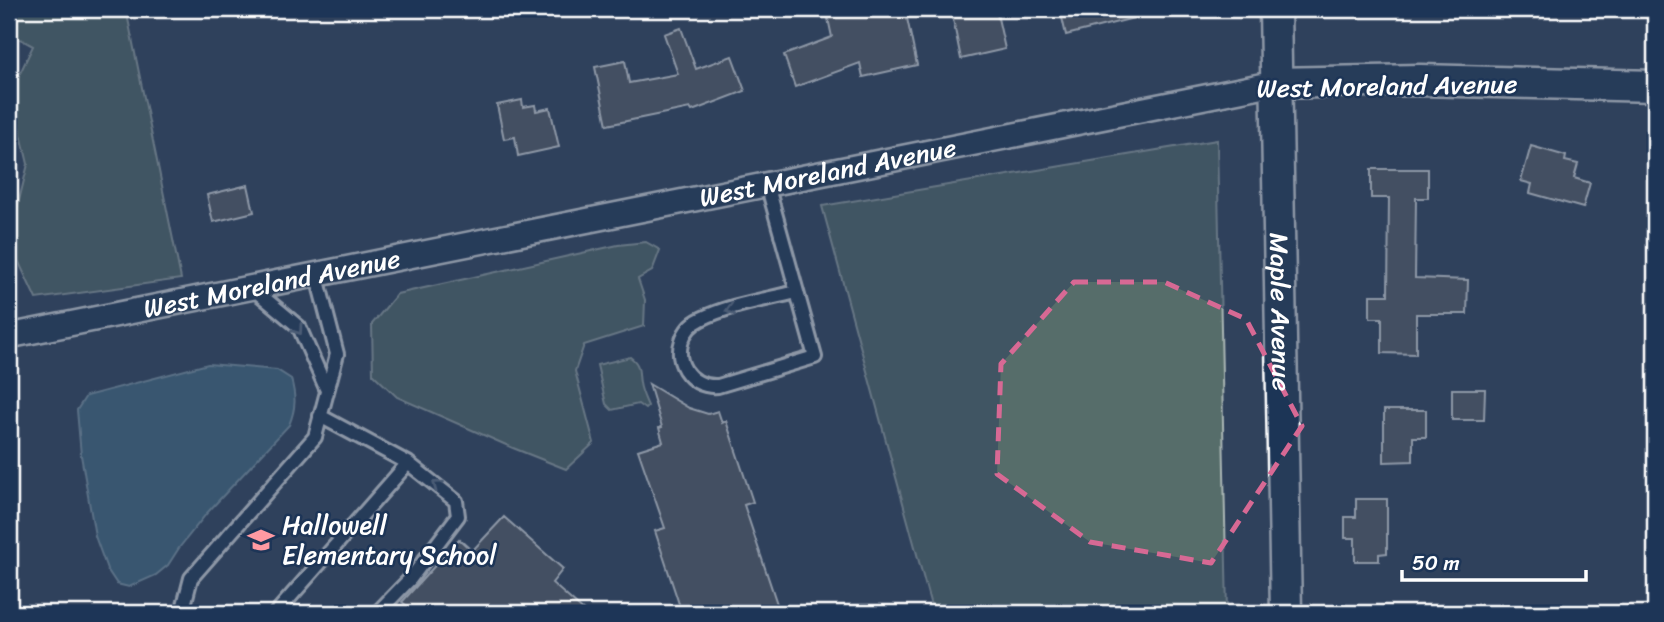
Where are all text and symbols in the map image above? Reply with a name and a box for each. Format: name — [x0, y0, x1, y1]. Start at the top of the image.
street label: West Moreland Avenue — [1256, 61, 1518, 111]
street label: West Moreland Avenue — [695, 124, 960, 220]
street label: Maple Avenue — [1256, 232, 1305, 392]
street label: West Moreland Avenue — [139, 235, 404, 332]
one-way arrow — [724, 301, 736, 316]
one-way arrow — [290, 322, 302, 335]
one-way arrow — [432, 481, 445, 494]
place label: Hallowell Elementary School — [282, 502, 497, 578]
school or university icon: Hallowell Elementary School — [246, 525, 276, 555]
scale bar — [1402, 538, 1585, 582]
text: 50 m — [1412, 544, 1460, 582]

